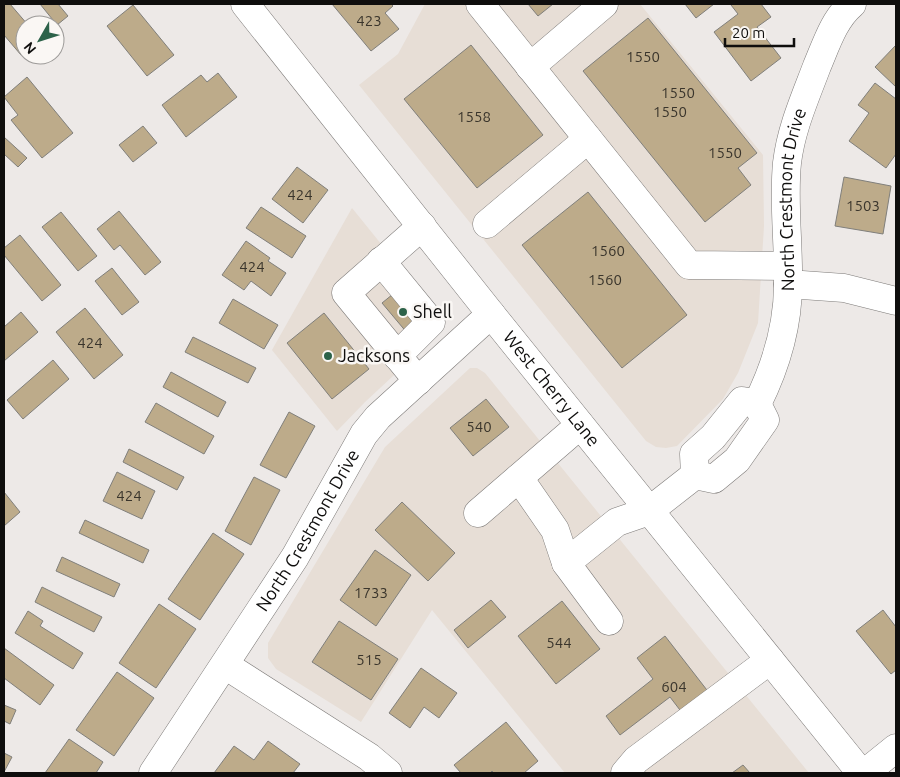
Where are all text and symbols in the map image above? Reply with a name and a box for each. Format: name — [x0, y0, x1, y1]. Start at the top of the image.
house number: 423 — [356, 12, 382, 29]
north arrow — [15, 15, 65, 65]
scale bar — [725, 15, 794, 47]
text: 20 m — [732, 24, 765, 41]
text: N — [20, 39, 39, 57]
house number: 1550 — [626, 48, 660, 65]
house number: 1550 — [661, 84, 695, 101]
house number: 1550 — [653, 103, 687, 120]
street label: North Crestmont Drive — [775, 105, 809, 291]
house number: 1558 — [457, 108, 491, 125]
house number: 1550 — [708, 144, 742, 161]
house number: 424 — [287, 186, 313, 203]
house number: 1503 — [846, 197, 880, 214]
house number: 1560 — [591, 242, 625, 259]
house number: 424 — [239, 258, 265, 275]
house number: 1560 — [588, 271, 622, 288]
place label: Shell — [413, 301, 452, 321]
marker: Shell — [397, 306, 409, 318]
street label: West Cherry Lane — [500, 327, 605, 450]
house number: 424 — [77, 334, 103, 351]
place label: Jacksons — [338, 345, 410, 365]
marker: Jacksons — [322, 350, 334, 362]
house number: 540 — [466, 418, 492, 435]
street label: North Crestmont Drive — [251, 445, 362, 614]
house number: 424 — [116, 487, 142, 504]
house number: 1733 — [354, 584, 388, 601]
house number: 544 — [546, 634, 572, 651]
house number: 515 — [356, 651, 382, 668]
house number: 604 — [661, 678, 687, 695]

